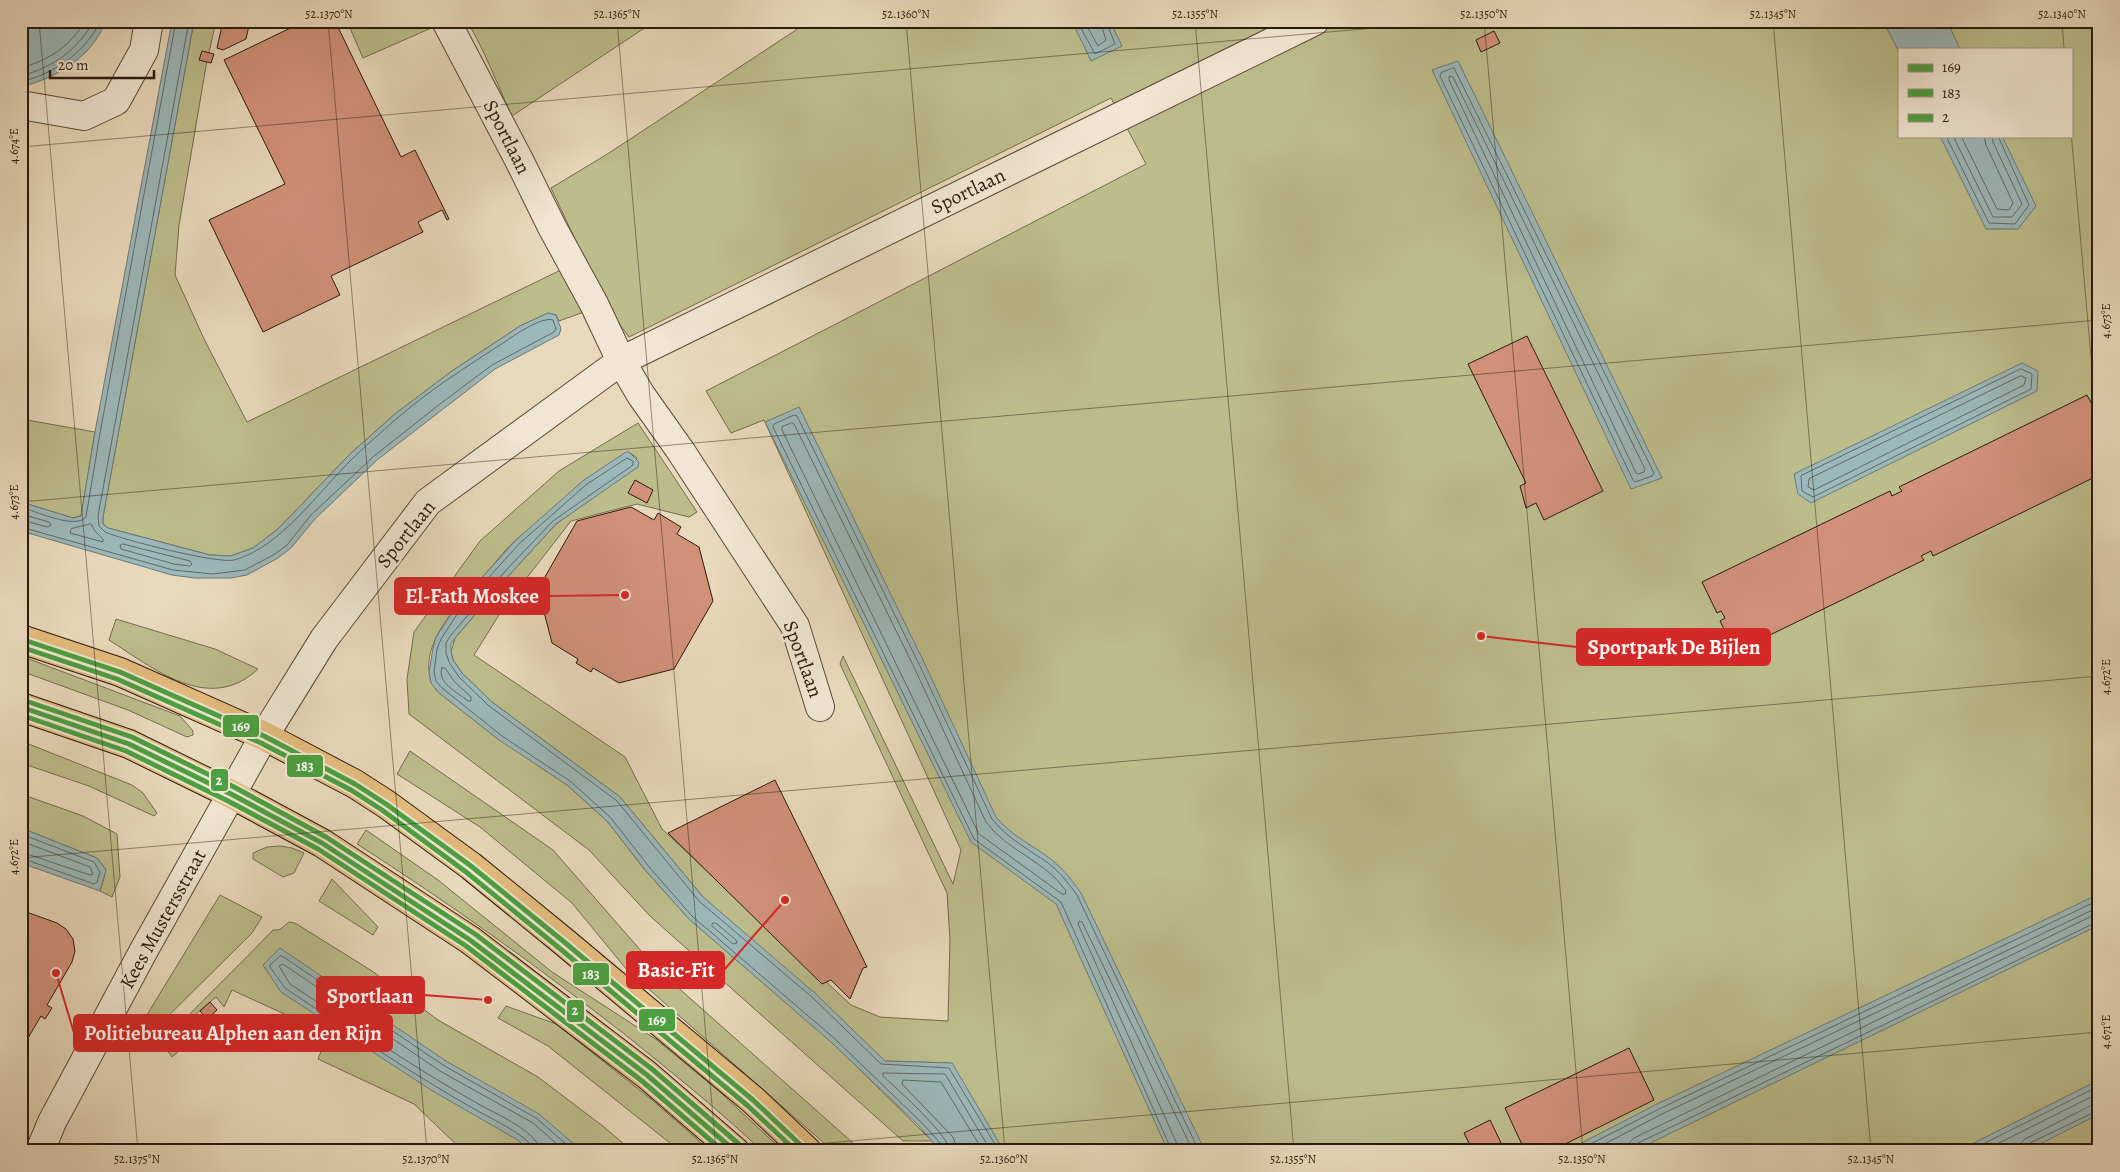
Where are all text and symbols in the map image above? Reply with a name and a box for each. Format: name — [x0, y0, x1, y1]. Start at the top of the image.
text: 52.1370°N — [305, 6, 353, 22]
text: 52.1365°N — [594, 6, 641, 22]
text: 52.1360°N — [882, 6, 930, 22]
text: 52.1355°N — [1172, 6, 1218, 22]
text: 52.1350°N — [1460, 6, 1508, 22]
text: 52.1345°N — [1750, 6, 1797, 22]
text: 52.1340°N — [2038, 6, 2086, 22]
scale bar — [50, 48, 154, 80]
legend — [1898, 48, 2072, 138]
text: 20 m — [58, 55, 89, 75]
text: 169 — [1942, 57, 1961, 77]
text: 183 — [1942, 83, 1961, 103]
street label: Sportlaan — [477, 95, 537, 179]
text: 2 — [1942, 107, 1949, 127]
text: 4.674°E — [6, 128, 22, 164]
street label: Sportlaan — [926, 161, 1010, 221]
text: 4.673°E — [2098, 303, 2114, 339]
text: 4.673°E — [6, 484, 22, 520]
street label: Sportlaan — [370, 494, 442, 574]
callout: El-Fath Moskee — [395, 578, 549, 614]
text: El-Fath Moskee — [405, 582, 539, 610]
street label: Sportlaan — [777, 617, 829, 701]
callout: Sportpark De Bijlen — [1577, 629, 1770, 665]
text: Sportpark De Bijlen — [1587, 633, 1761, 661]
text: 4.672°E — [2098, 659, 2114, 695]
line badge: 169 — [222, 714, 260, 738]
text: 169 — [232, 717, 251, 736]
line badge: 183 — [286, 754, 324, 778]
text: 183 — [296, 757, 314, 776]
line badge: 2 — [210, 768, 229, 792]
text: 2 — [216, 771, 223, 790]
text: 4.672°E — [6, 839, 22, 875]
street label: Kees Mustersstraat — [113, 844, 213, 994]
callout: Basic-Fit — [627, 952, 724, 988]
text: Basic-Fit — [637, 956, 715, 984]
line badge: 183 — [572, 962, 610, 986]
text: 183 — [582, 965, 600, 984]
callout: Sportlaan — [317, 977, 424, 1013]
text: Sportlaan — [327, 982, 414, 1010]
line badge: 2 — [566, 999, 585, 1023]
text: 2 — [572, 1001, 579, 1020]
line badge: 169 — [638, 1008, 676, 1032]
text: 169 — [648, 1011, 667, 1030]
callout: Politiebureau Alphen aan den Rijn — [74, 1015, 392, 1051]
text: 4.671°E — [2098, 1015, 2114, 1049]
text: Politiebureau Alphen aan den Rijn — [84, 1019, 382, 1047]
text: 52.1375°N — [114, 1151, 160, 1167]
text: 52.1370°N — [402, 1151, 450, 1167]
text: 52.1365°N — [692, 1151, 739, 1167]
text: 52.1360°N — [980, 1151, 1028, 1167]
text: 52.1355°N — [1270, 1151, 1316, 1167]
text: 52.1350°N — [1558, 1151, 1606, 1167]
text: 52.1345°N — [1848, 1151, 1895, 1167]

